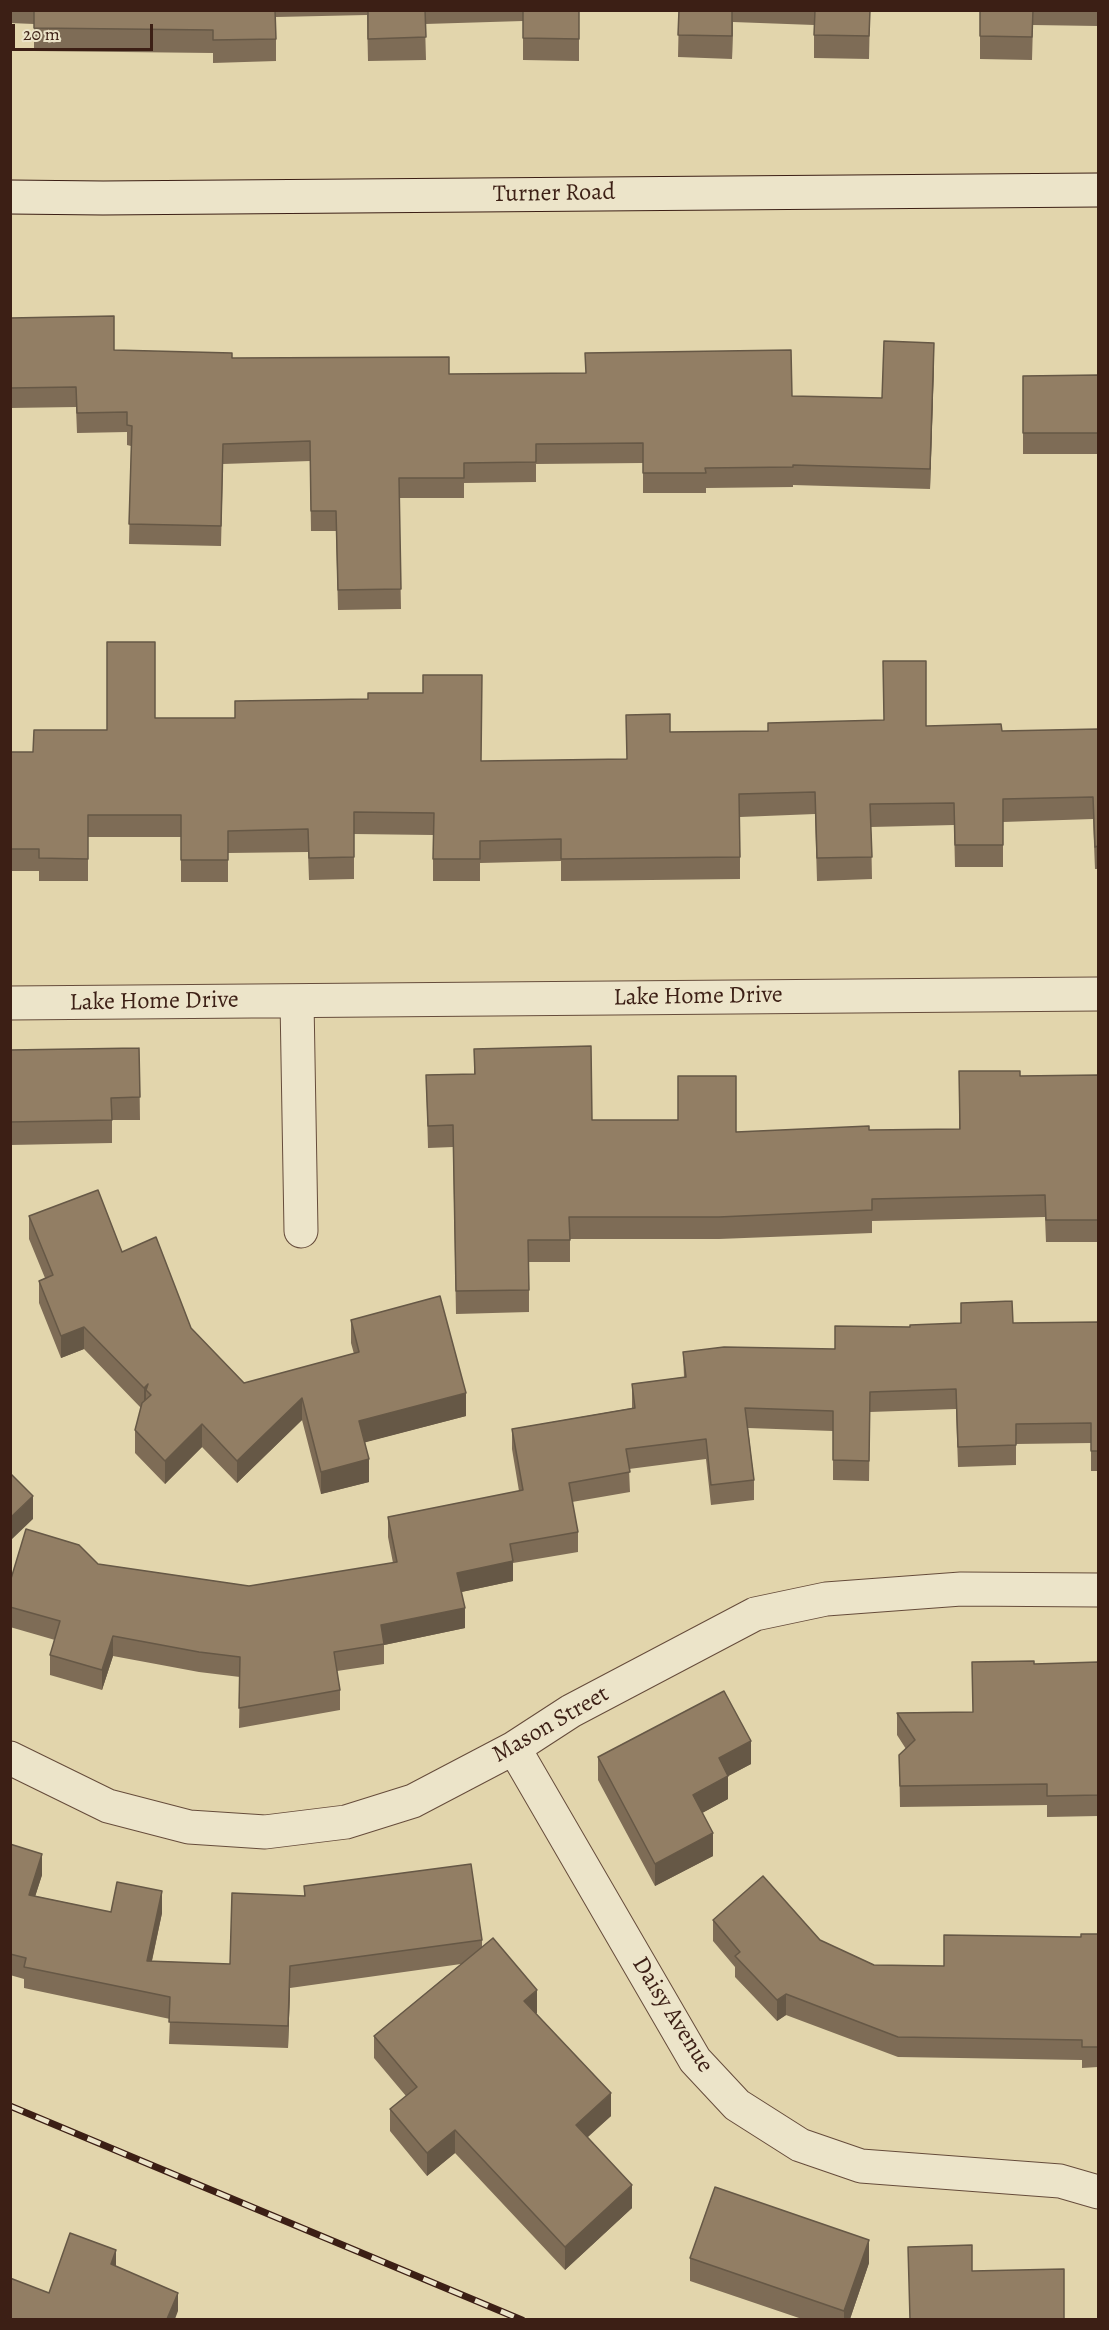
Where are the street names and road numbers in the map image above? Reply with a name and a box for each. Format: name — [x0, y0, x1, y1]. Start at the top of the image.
street label: Turner Road — [493, 179, 615, 209]
street label: Lake Home Drive — [613, 981, 783, 1013]
street label: Lake Home Drive — [69, 986, 239, 1018]
street label: Mason Street — [488, 1680, 614, 1770]
street label: Daisy Avenue — [625, 1952, 719, 2078]

